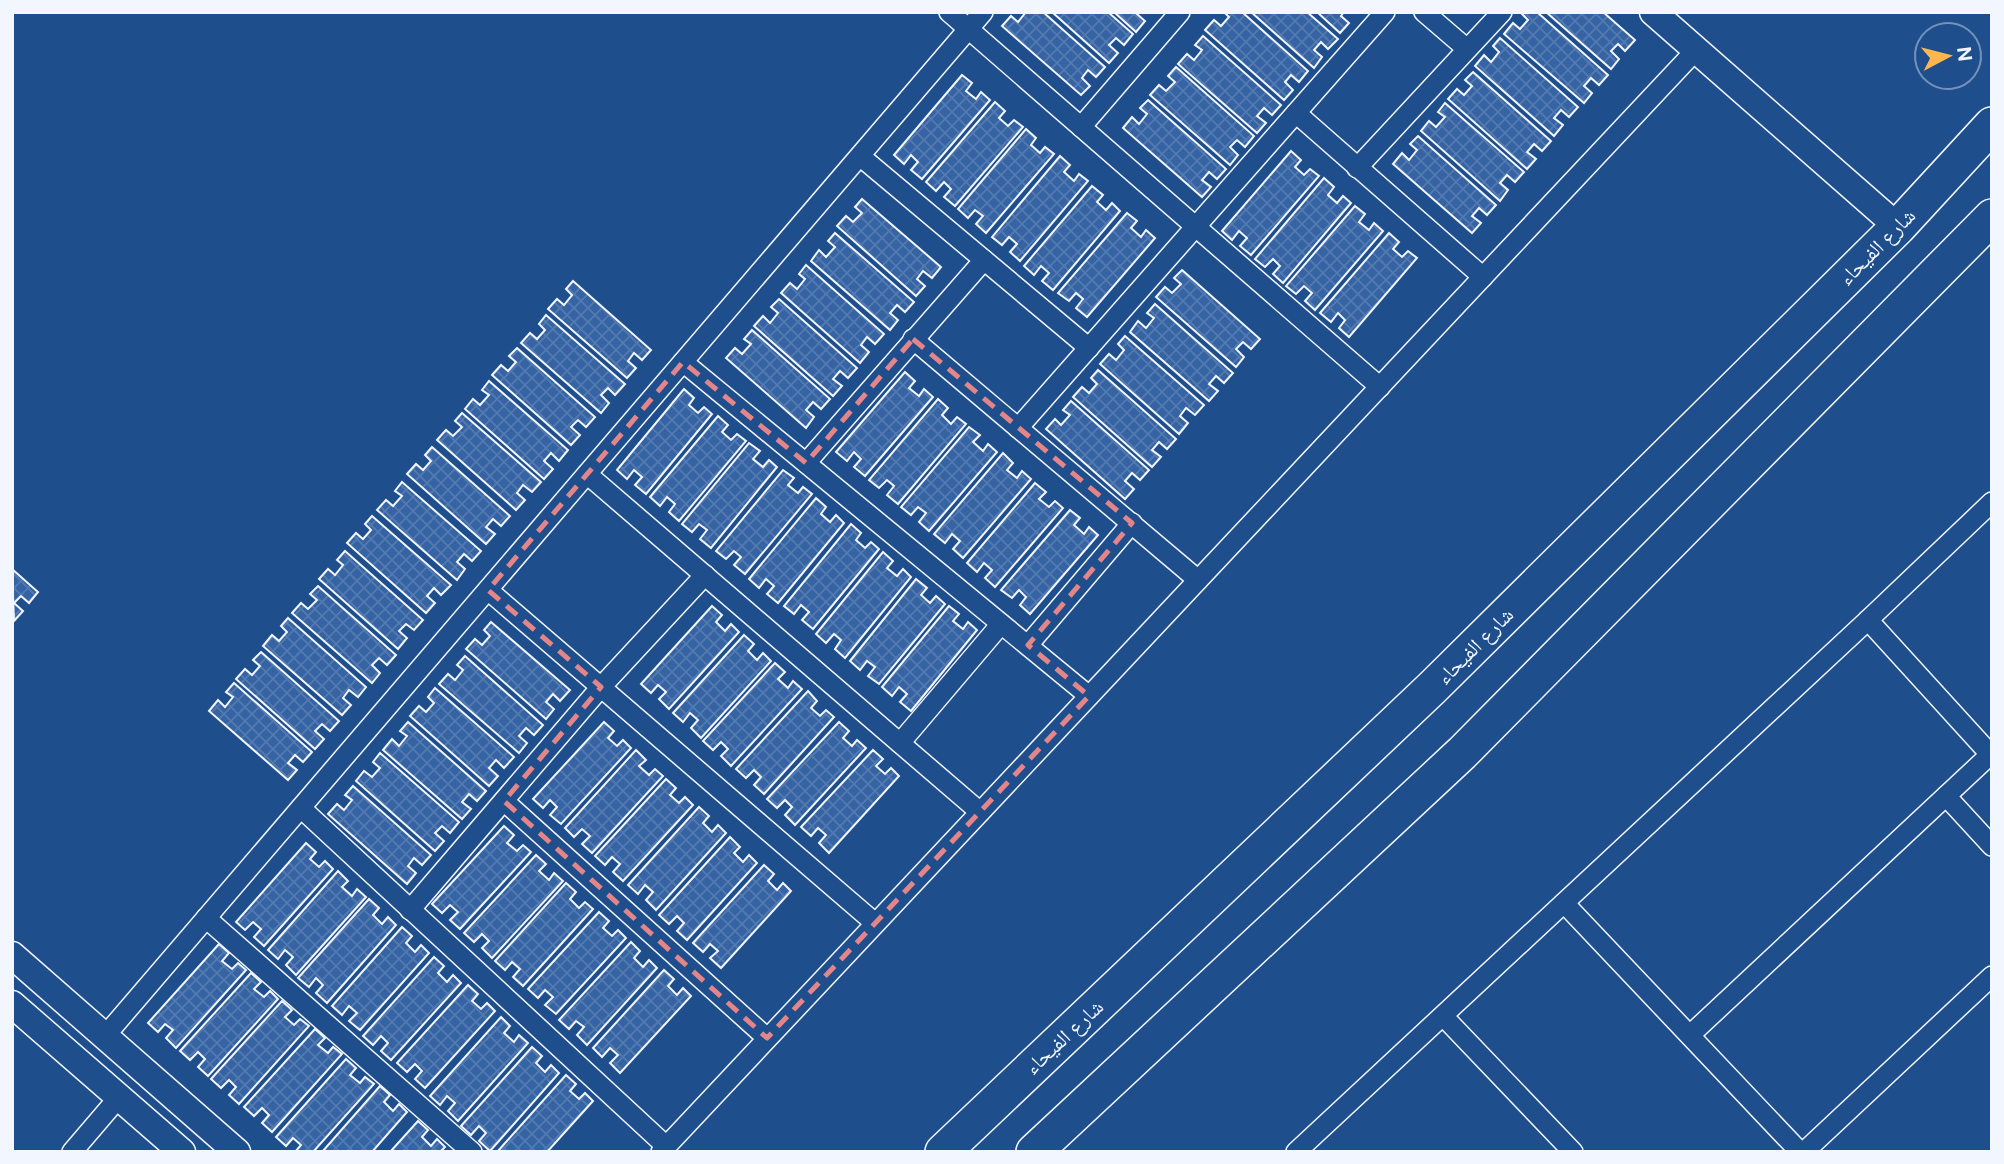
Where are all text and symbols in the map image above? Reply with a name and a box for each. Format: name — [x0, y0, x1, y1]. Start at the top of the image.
north arrow — [1913, 21, 1983, 91]
text: N — [1953, 45, 1977, 63]
street label: شارع الفيحاء — [1833, 203, 1921, 291]
street label: شارع الفيحاء — [1431, 602, 1519, 690]
street label: شارع الفيحاء — [1019, 994, 1109, 1080]

